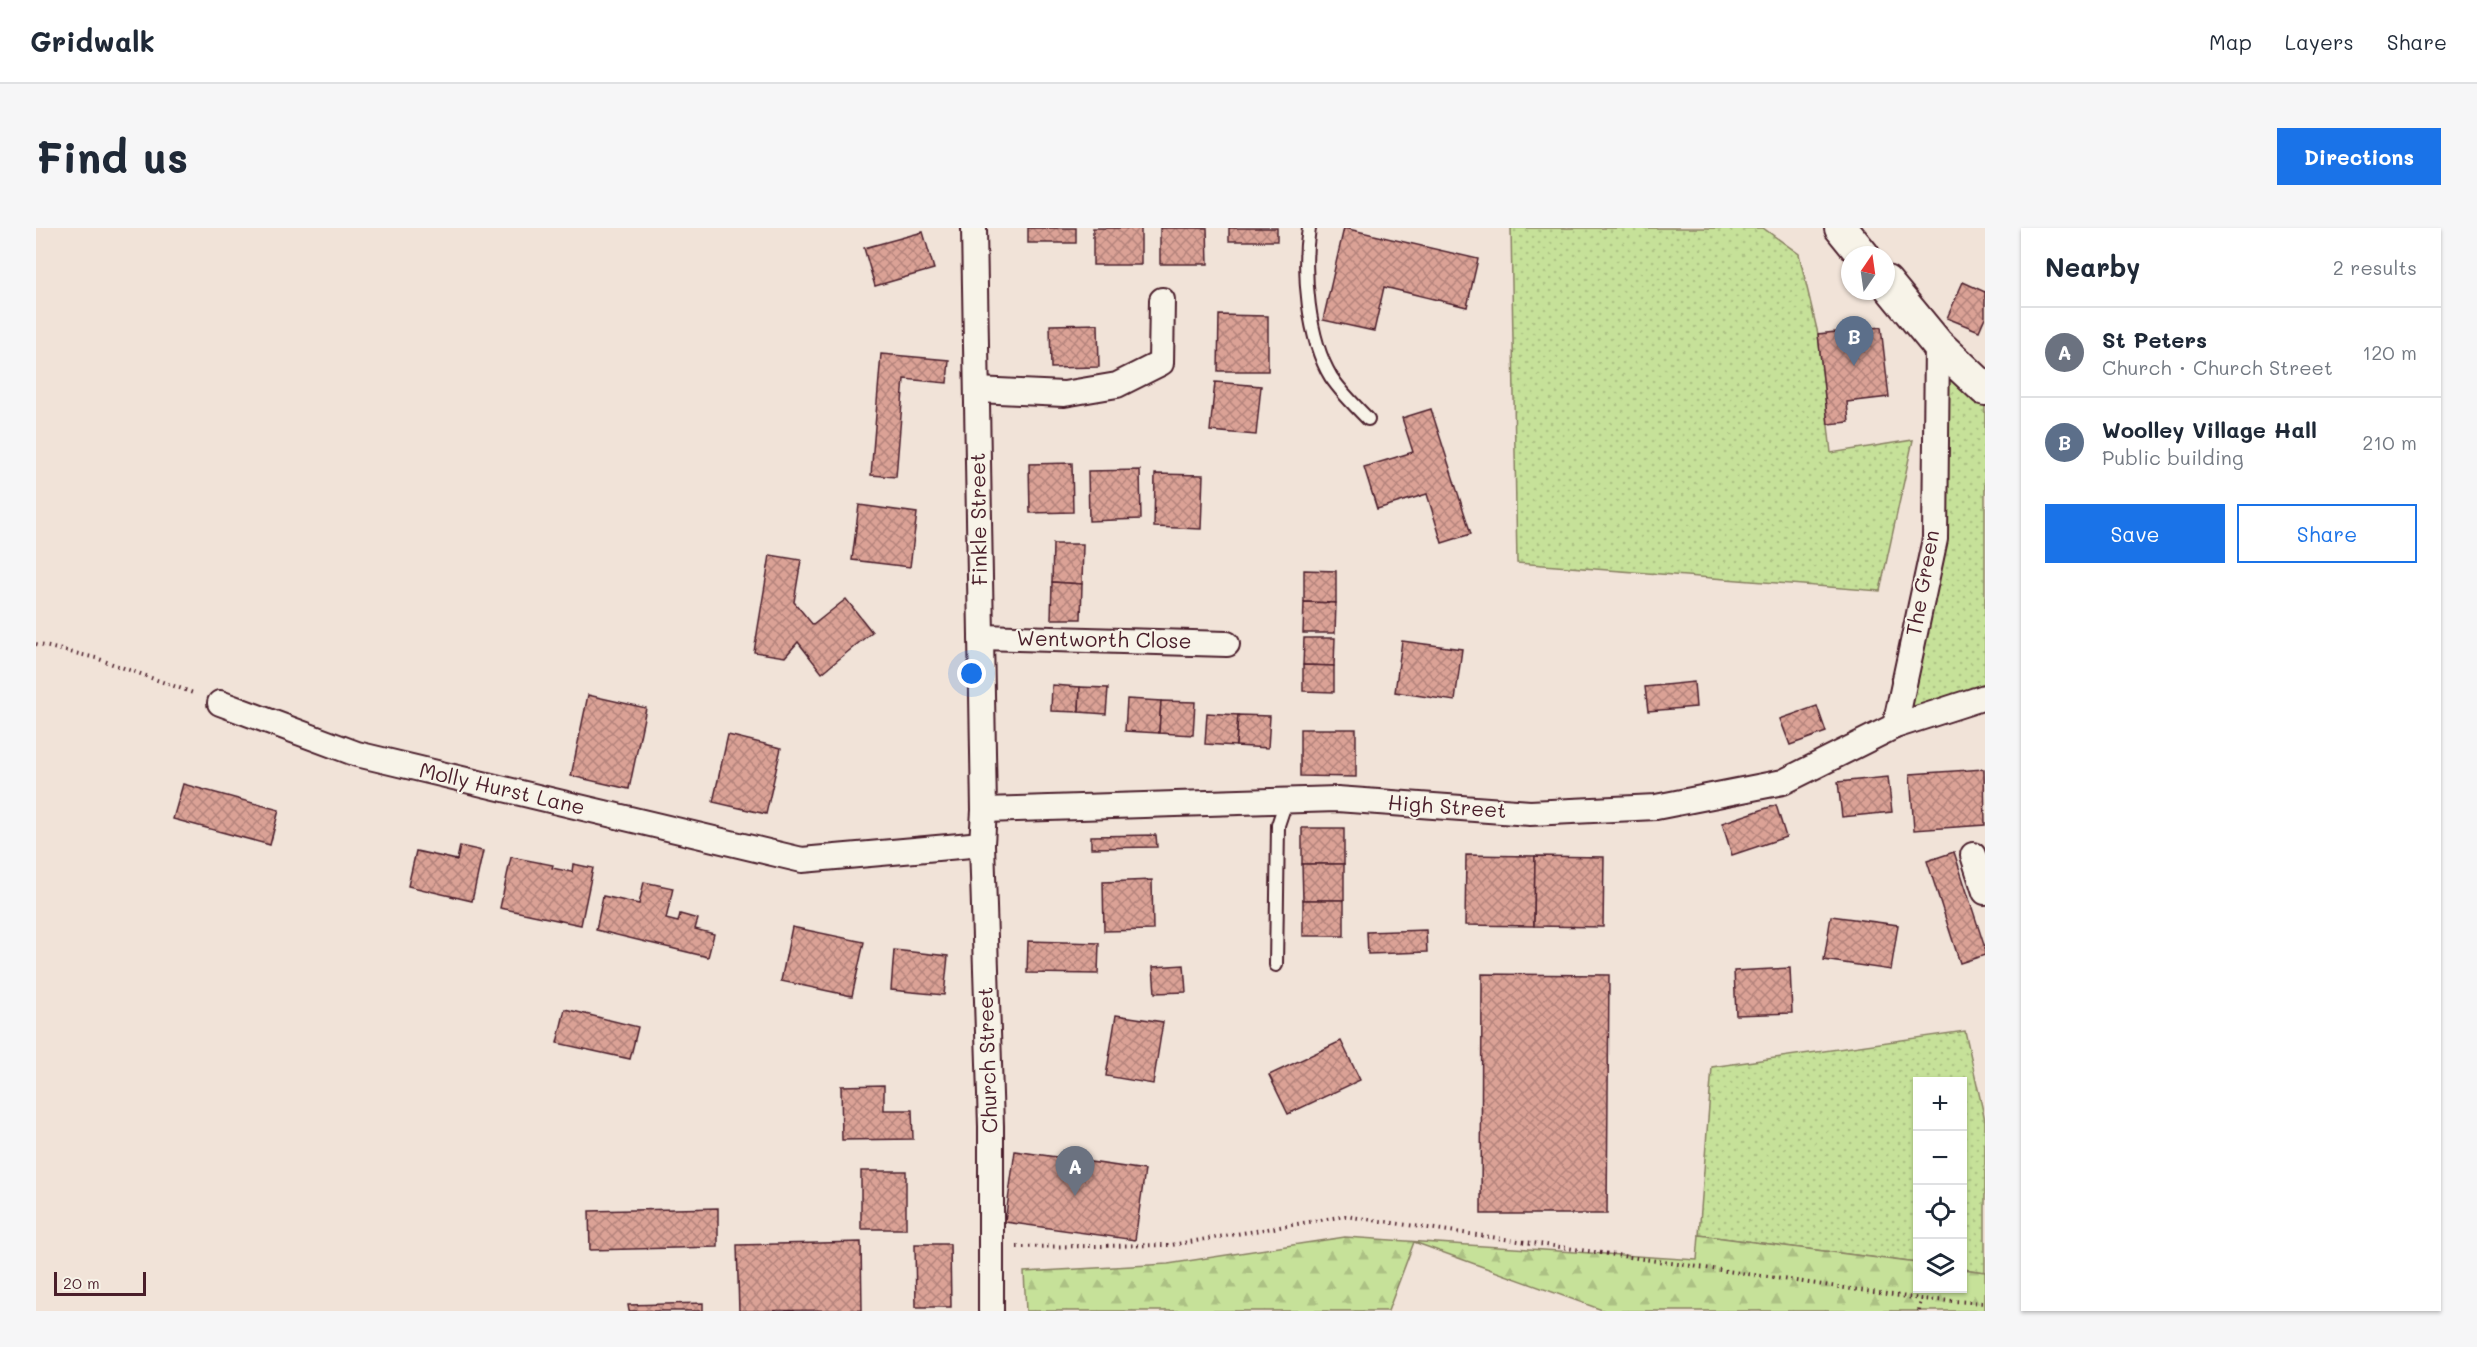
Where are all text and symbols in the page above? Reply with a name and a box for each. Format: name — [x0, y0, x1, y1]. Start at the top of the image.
text: Gridwalk — [30, 23, 155, 59]
text: Map — [2209, 28, 2252, 55]
text: Layers — [2285, 28, 2354, 55]
text: Share — [2387, 28, 2447, 55]
button: Directions — [2277, 128, 2441, 185]
text: Find us — [36, 129, 188, 184]
north arrow — [1841, 246, 1895, 300]
text: Nearby — [2045, 250, 2140, 284]
text: 2 results — [2333, 254, 2417, 280]
pin: B — [1834, 316, 1874, 366]
text: St Peters — [2102, 325, 2207, 354]
text: A — [2058, 339, 2071, 365]
text: 120 m — [2362, 339, 2417, 365]
text: Church · Church Street — [2102, 354, 2333, 380]
text: Woolley Village Hall — [2102, 415, 2317, 444]
text: B — [2058, 429, 2071, 455]
text: 210 m — [2362, 429, 2417, 455]
text: Public building — [2102, 444, 2244, 470]
street label: Finkle Street — [963, 452, 992, 586]
button: Save — [2045, 504, 2225, 563]
button: Share — [2237, 504, 2417, 563]
street label: The Green — [1899, 528, 1944, 638]
street label: Wentworth Close — [1016, 623, 1192, 654]
your location — [957, 659, 986, 688]
street label: Molly Hurst Lane — [417, 755, 588, 820]
street label: High Street — [1387, 788, 1507, 823]
street label: Church Street — [970, 986, 1003, 1134]
map controls — [1913, 1077, 1967, 1293]
button: + — [1913, 1077, 1967, 1131]
button: − — [1913, 1131, 1967, 1185]
pin: A — [1056, 1146, 1094, 1196]
button: locate — [1913, 1185, 1967, 1239]
button: layers — [1913, 1239, 1967, 1293]
scale bar — [54, 1269, 146, 1296]
text: 20 m — [63, 1272, 100, 1293]

